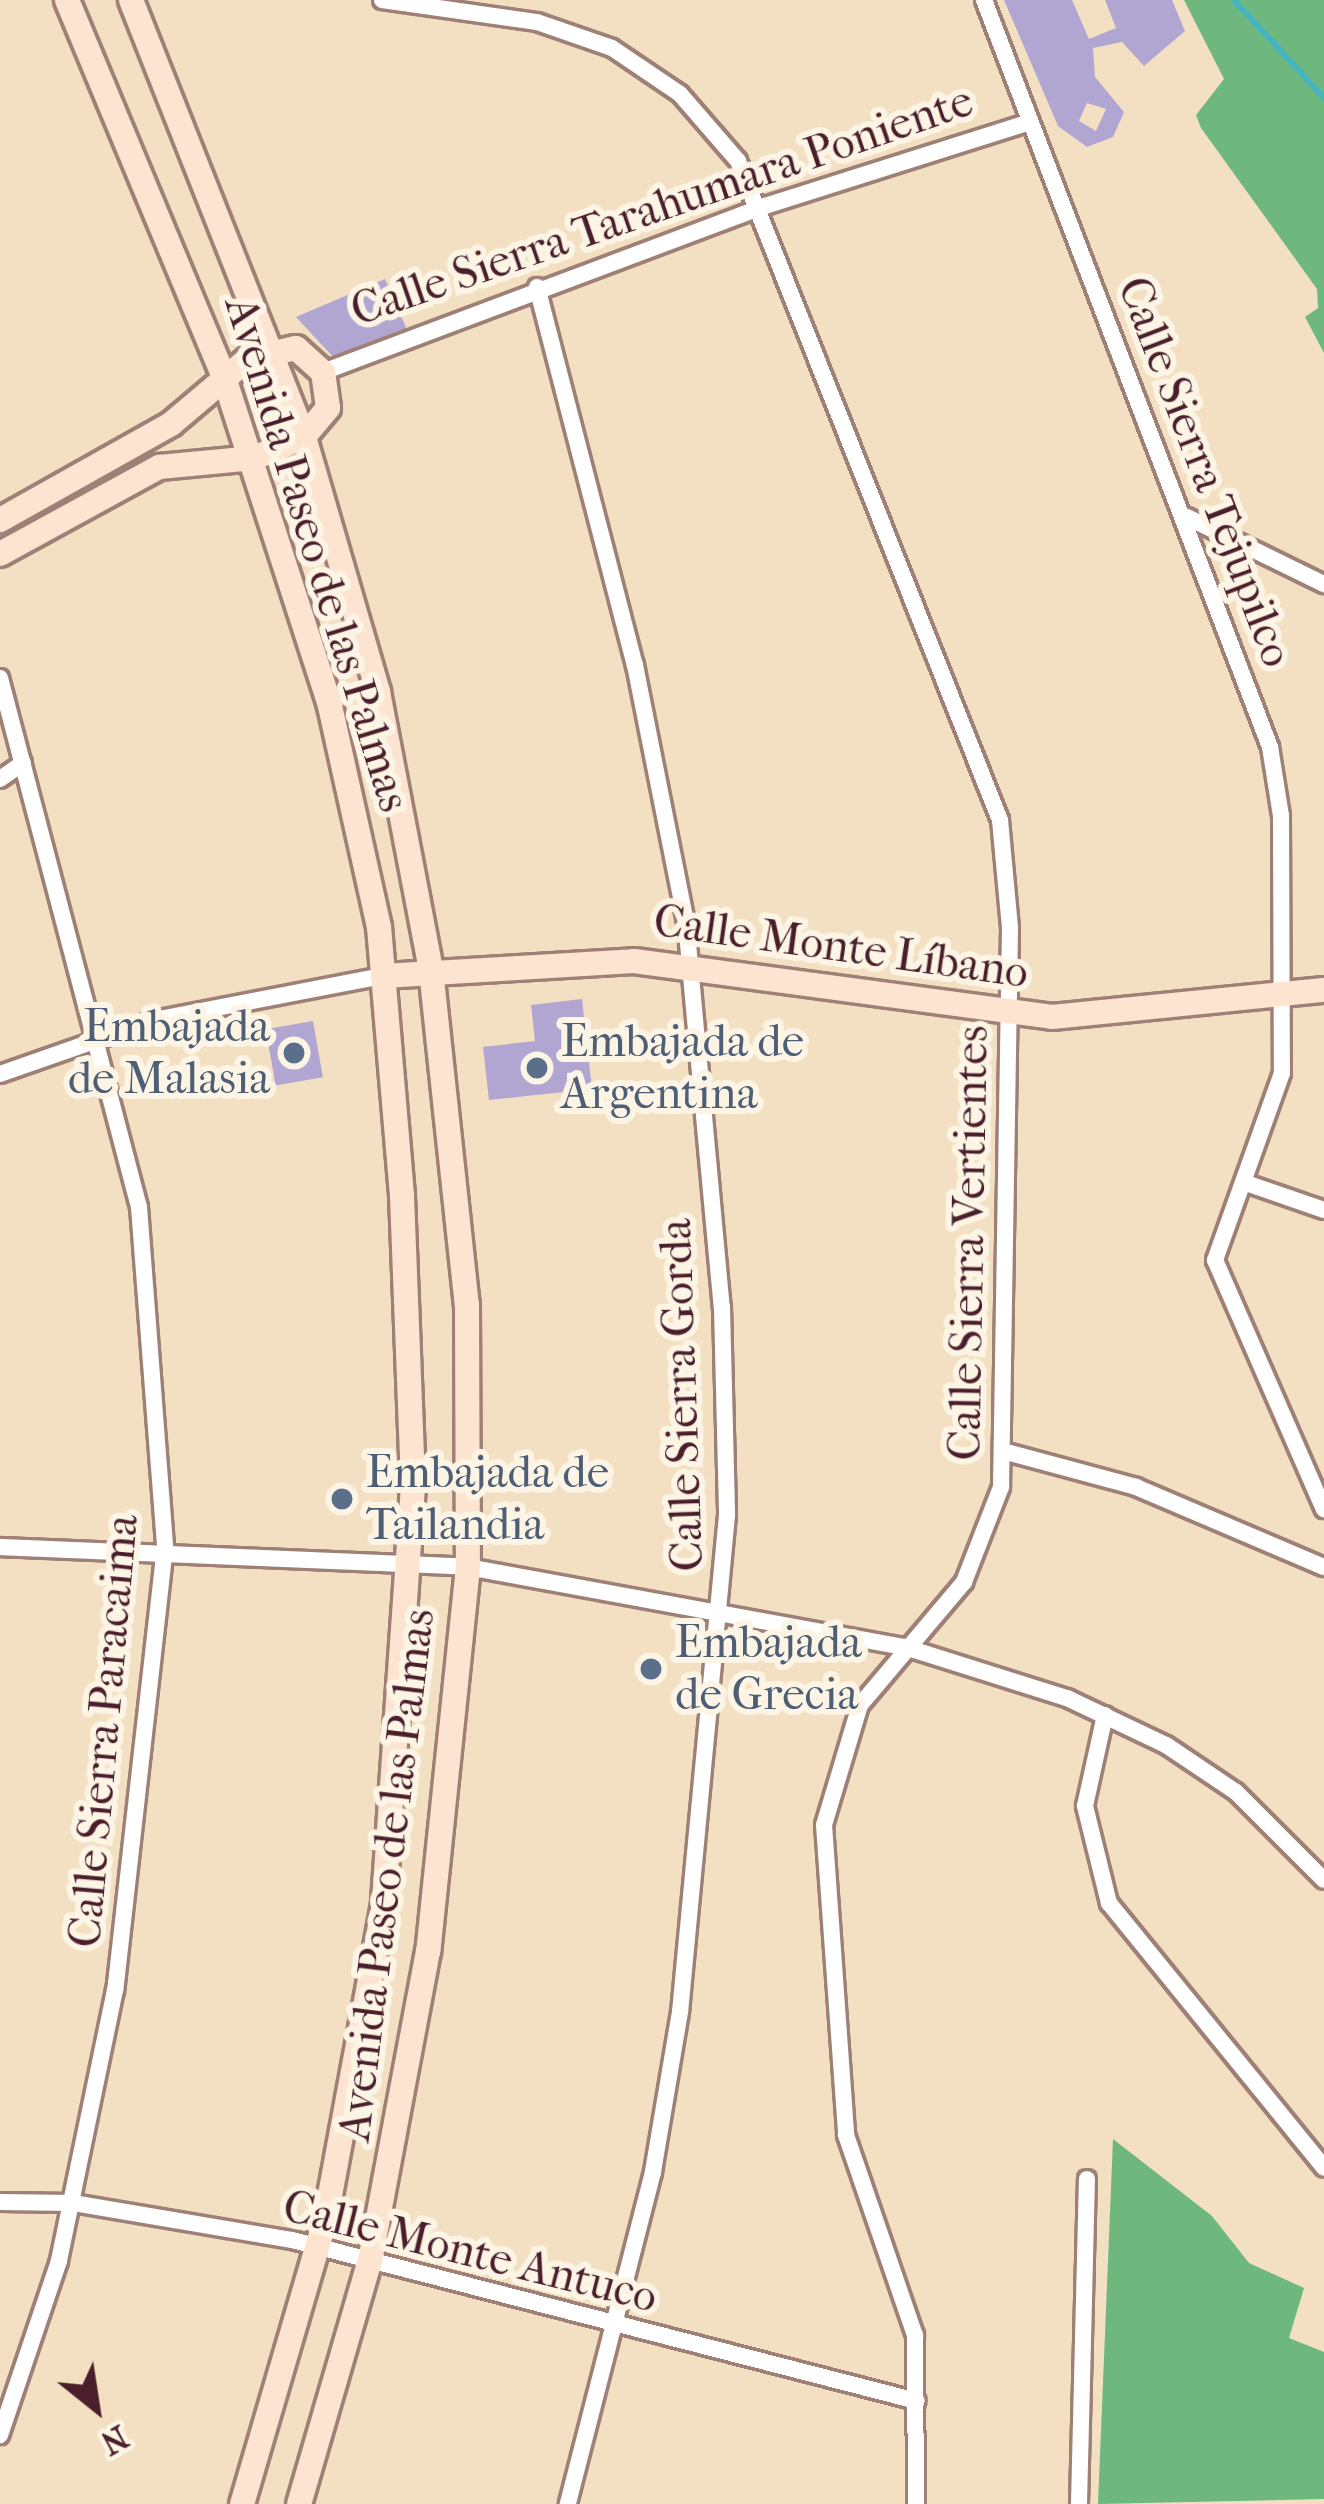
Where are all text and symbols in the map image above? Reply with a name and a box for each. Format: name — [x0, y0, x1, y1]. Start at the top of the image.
street label: Calle Sierra Tarahumara Poniente — [344, 74, 980, 338]
street label: Calle Sierra Tejupilco — [1106, 270, 1304, 674]
street label: Avenida Paseo de las Palmas — [213, 290, 421, 818]
street label: Calle Monte Líbano — [650, 894, 1032, 1000]
place label: Embajada de Malasia — [68, 1000, 270, 1106]
place label: Embajada de Argentina — [561, 1015, 804, 1121]
street label: Calle Sierra Vertientes — [938, 1025, 1000, 1461]
marker: Embajada de Malasia — [281, 1040, 307, 1066]
marker: Embajada de Argentina — [524, 1055, 550, 1081]
street label: Calle Sierra Gorda — [649, 1218, 715, 1572]
place label: Embajada de Tailandia — [366, 1446, 609, 1552]
marker: Embajada de Tailandia — [329, 1486, 355, 1512]
street label: Calle Sierra Paracaima — [58, 1512, 150, 1950]
street label: Avenida Paseo de las Palmas — [328, 1606, 446, 2144]
place label: Embajada de Grecia — [675, 1616, 862, 1722]
marker: Embajada de Grecia — [638, 1656, 664, 1682]
street label: Calle Monte Antuco — [277, 2179, 663, 2325]
north arrow — [36, 2348, 156, 2468]
text: N — [94, 2416, 135, 2463]

